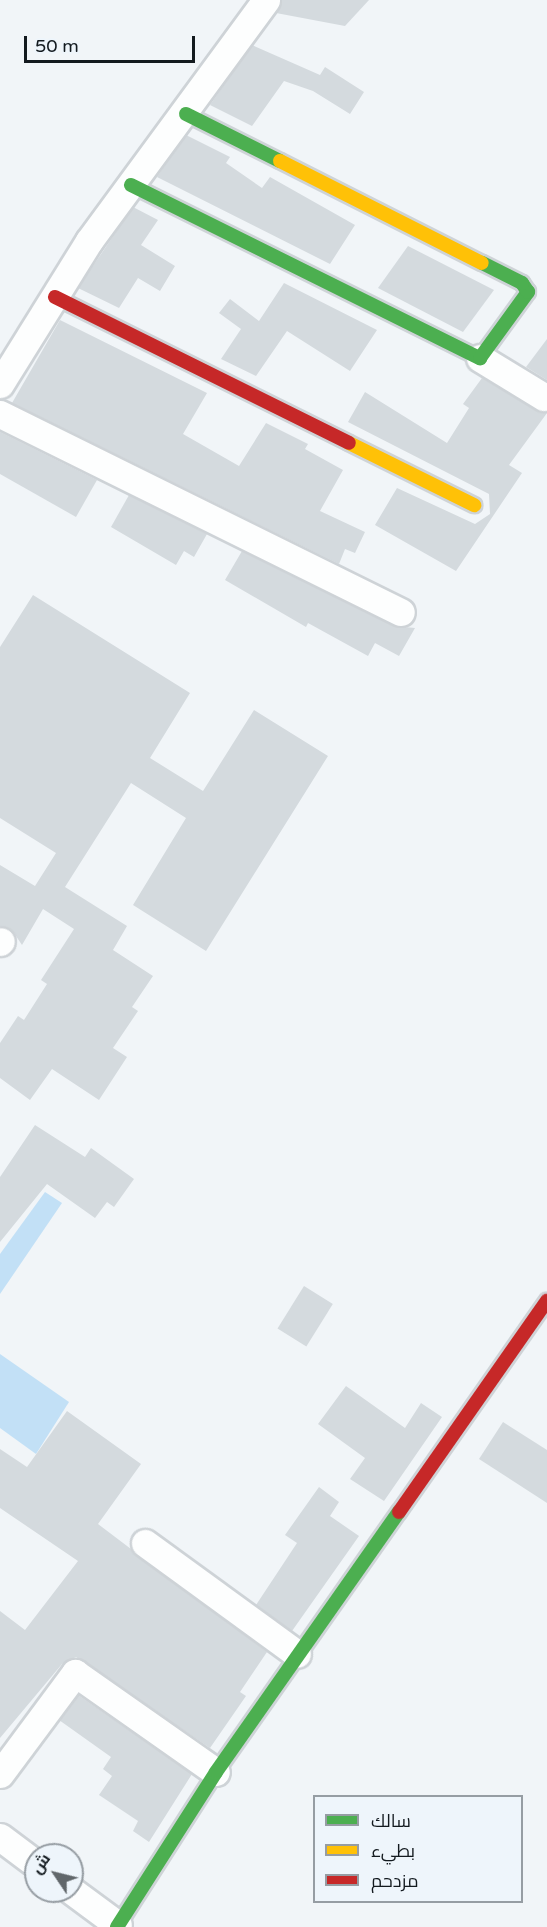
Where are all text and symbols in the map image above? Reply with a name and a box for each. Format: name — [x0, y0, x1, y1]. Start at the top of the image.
scale bar — [27, 24, 198, 62]
text: 50 m — [35, 35, 79, 57]
legend — [313, 1795, 523, 1903]
text: سالك — [371, 1810, 411, 1832]
text: بطيء — [371, 1840, 415, 1862]
north arrow — [24, 1843, 84, 1903]
text: ش — [27, 1850, 55, 1878]
text: مزدحم — [371, 1870, 419, 1892]

